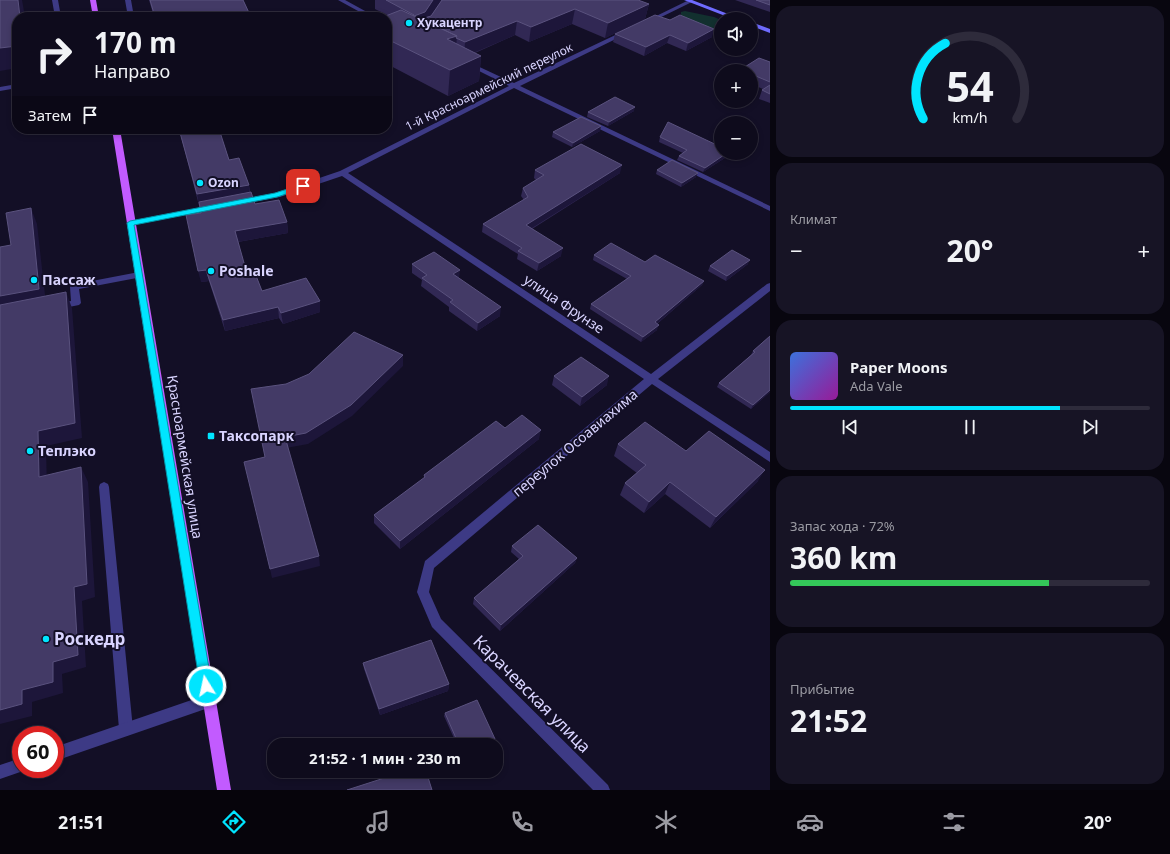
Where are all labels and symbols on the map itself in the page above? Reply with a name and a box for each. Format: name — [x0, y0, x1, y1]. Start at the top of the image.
place label: Хукацентр — [417, 14, 483, 31]
marker: Хукацентр — [404, 18, 414, 28]
street label: 1-й Красноармейский переулок — [402, 38, 576, 135]
pin — [286, 169, 320, 203]
place label: Ozon — [208, 174, 239, 191]
marker: Ozon — [195, 178, 205, 188]
place label: Poshale — [219, 261, 274, 280]
marker: Poshale — [206, 266, 216, 276]
place label: Пассаж — [42, 270, 97, 289]
street label: улица Фрунзе — [520, 270, 608, 338]
marker: Пассаж — [29, 275, 39, 285]
street label: Красноармейская улица — [163, 374, 208, 540]
street label: переулок Осоавиахима — [508, 385, 641, 501]
place label: Таксопарк — [219, 426, 294, 445]
marker: Таксопарк — [206, 431, 216, 441]
place label: Теплэко — [38, 441, 96, 460]
marker: Теплэко — [25, 446, 35, 456]
place label: Роскедр — [54, 627, 126, 650]
street label: Карачевская улица — [468, 630, 596, 758]
marker: Роскедр — [41, 634, 51, 644]
position arrow — [185, 665, 227, 707]
speed limit sign: 60 — [12, 726, 64, 778]

